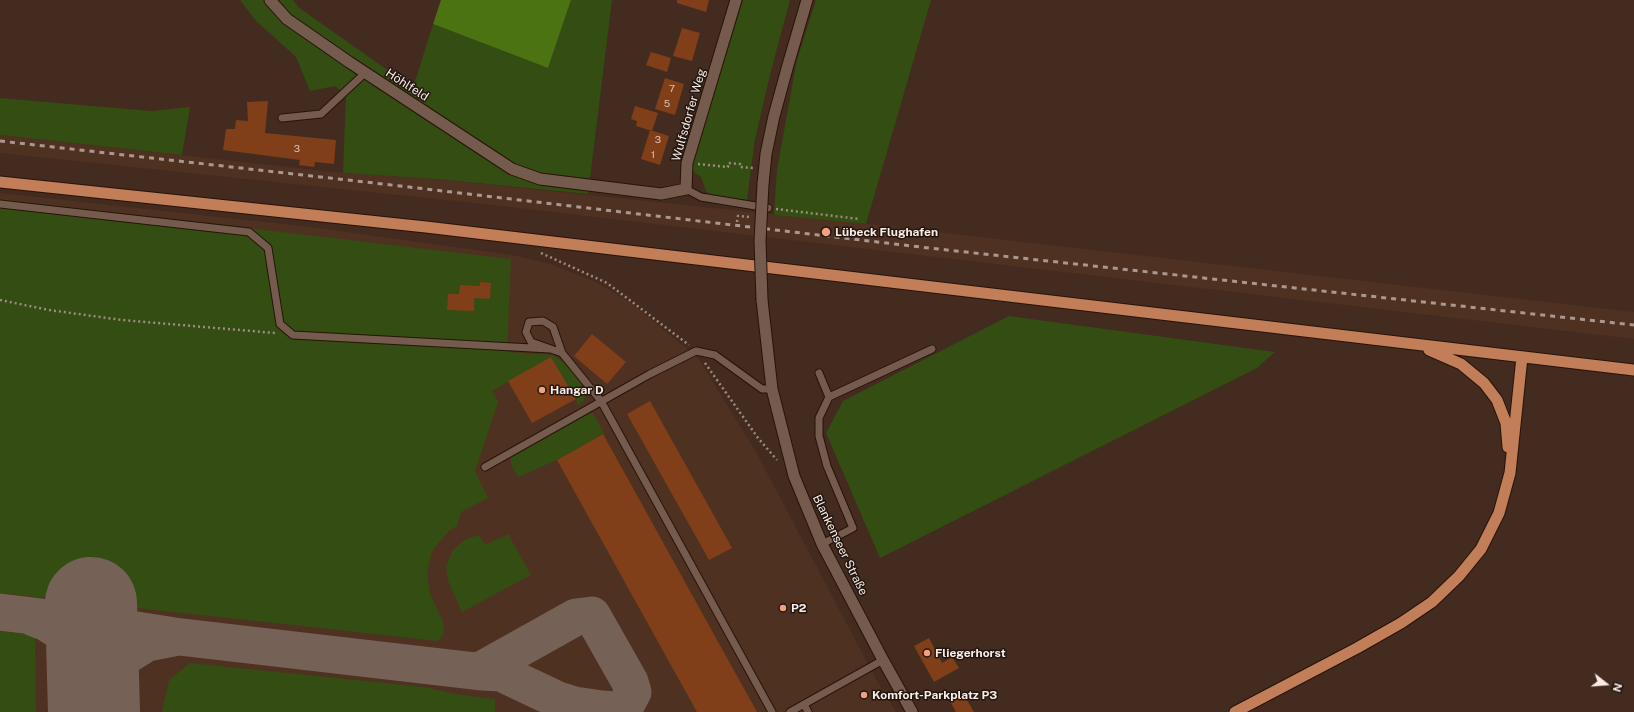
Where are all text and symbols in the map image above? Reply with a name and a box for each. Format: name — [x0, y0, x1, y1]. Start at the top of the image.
street label: Höhlfeld — [383, 66, 431, 104]
street label: Wulfsdorfer Weg — [669, 67, 709, 163]
house number: 7 — [669, 83, 675, 95]
house number: 5 — [664, 98, 670, 110]
house number: 3 — [655, 134, 661, 146]
house number: 3 — [294, 143, 300, 155]
house number: 1 — [651, 149, 655, 161]
place label: Lübeck Flughafen — [835, 225, 938, 239]
marker: Lübeck Flughafen — [820, 226, 832, 238]
place label: Hangar D — [550, 383, 604, 397]
marker: Hangar D — [537, 385, 547, 395]
street label: Blankenseer Straße — [809, 492, 871, 598]
place label: P2 — [791, 601, 806, 615]
marker: P2 — [778, 603, 788, 613]
place label: Fliegerhorst — [935, 646, 1006, 660]
marker: Fliegerhorst — [922, 648, 932, 658]
north arrow — [1586, 664, 1626, 704]
text: N — [1610, 682, 1624, 693]
place label: Komfort-Parkplatz P3 — [872, 688, 997, 702]
marker: Komfort-Parkplatz P3 — [859, 690, 869, 700]

